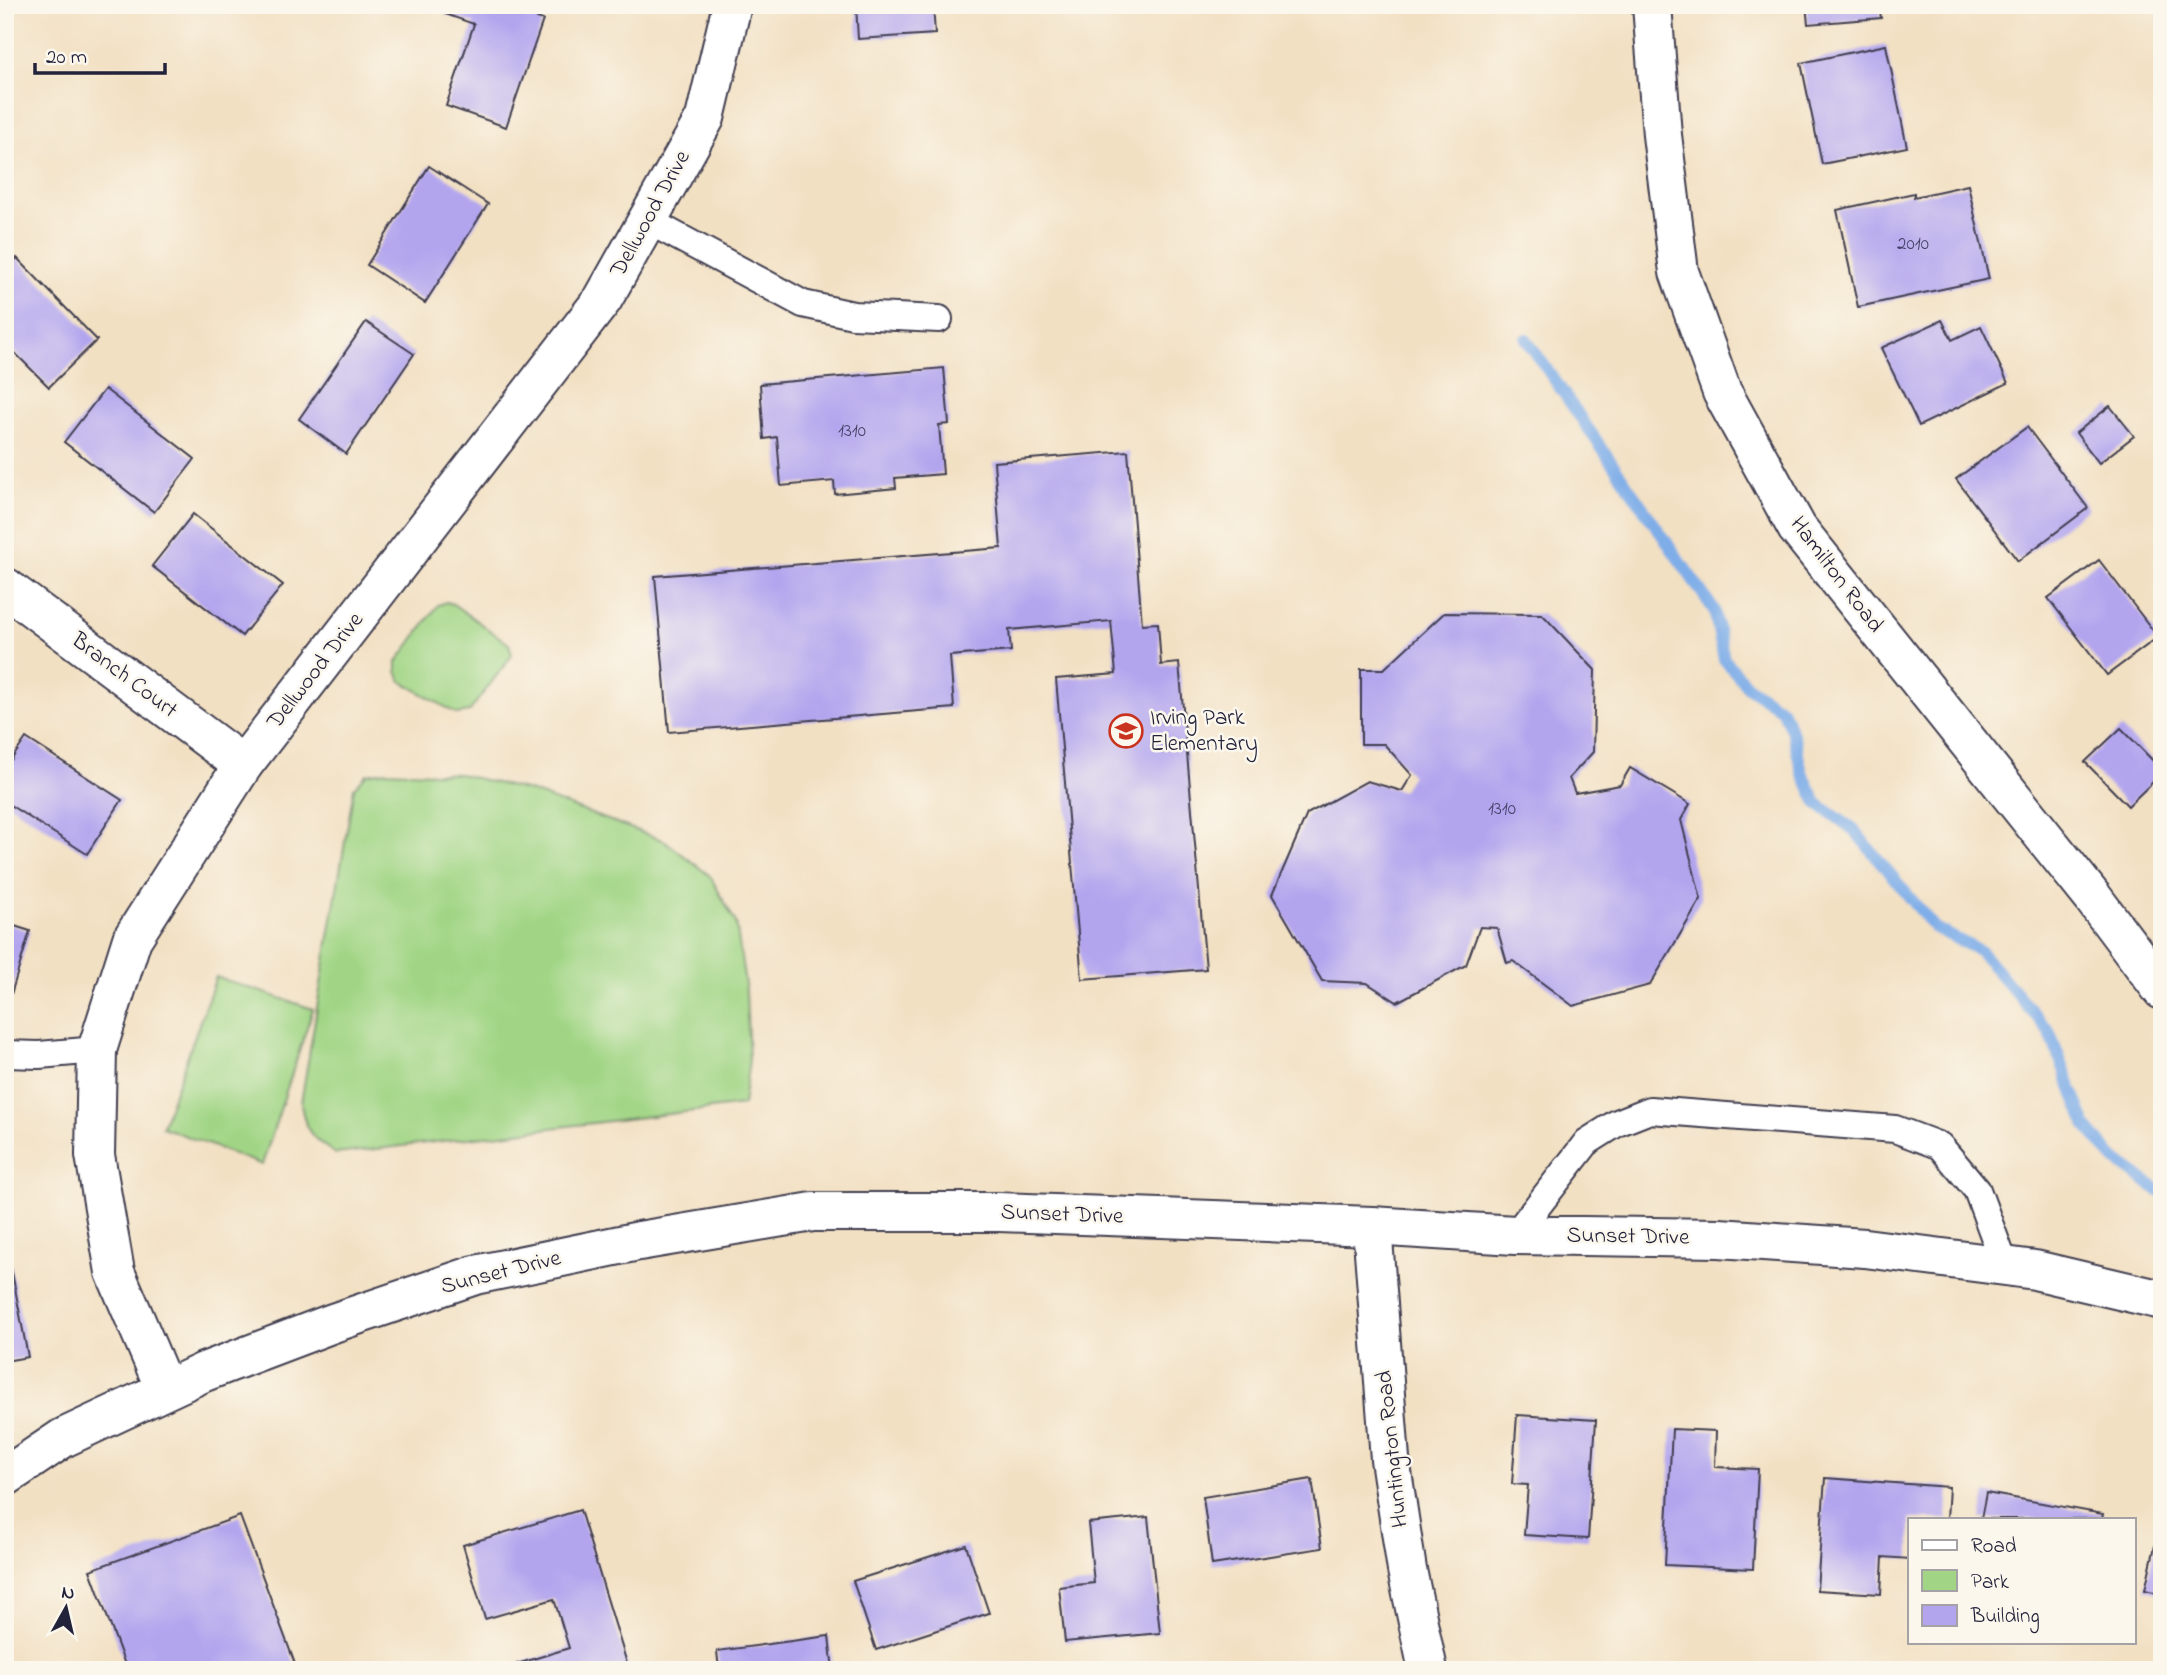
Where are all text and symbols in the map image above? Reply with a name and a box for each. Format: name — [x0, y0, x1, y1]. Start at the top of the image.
scale bar — [35, 32, 164, 76]
text: 20 m — [46, 43, 87, 73]
street label: Dellwood Drive — [602, 144, 700, 284]
house number: 2010 — [1897, 231, 1929, 258]
house number: 1310 — [838, 418, 866, 445]
street label: Hamilton Road — [1781, 510, 1891, 640]
street label: Dellwood Drive — [259, 605, 373, 737]
street label: Branch Court — [63, 624, 184, 727]
place label: Irving Park Elementary — [1150, 702, 1258, 763]
school or university icon: Irving Park Elementary — [1107, 712, 1145, 750]
house number: 1310 — [1488, 796, 1516, 823]
street label: Sunset Drive — [1000, 1196, 1125, 1234]
street label: Sunset Drive — [1566, 1219, 1690, 1255]
street label: Sunset Drive — [437, 1242, 565, 1304]
street label: Huntington Road — [1368, 1368, 1419, 1529]
legend — [1908, 1518, 2136, 1644]
text: Road — [1971, 1532, 2017, 1562]
text: Park — [1971, 1568, 2010, 1598]
north arrow — [32, 1574, 102, 1644]
text: N — [60, 1579, 76, 1608]
text: Building — [1970, 1602, 2040, 1634]

